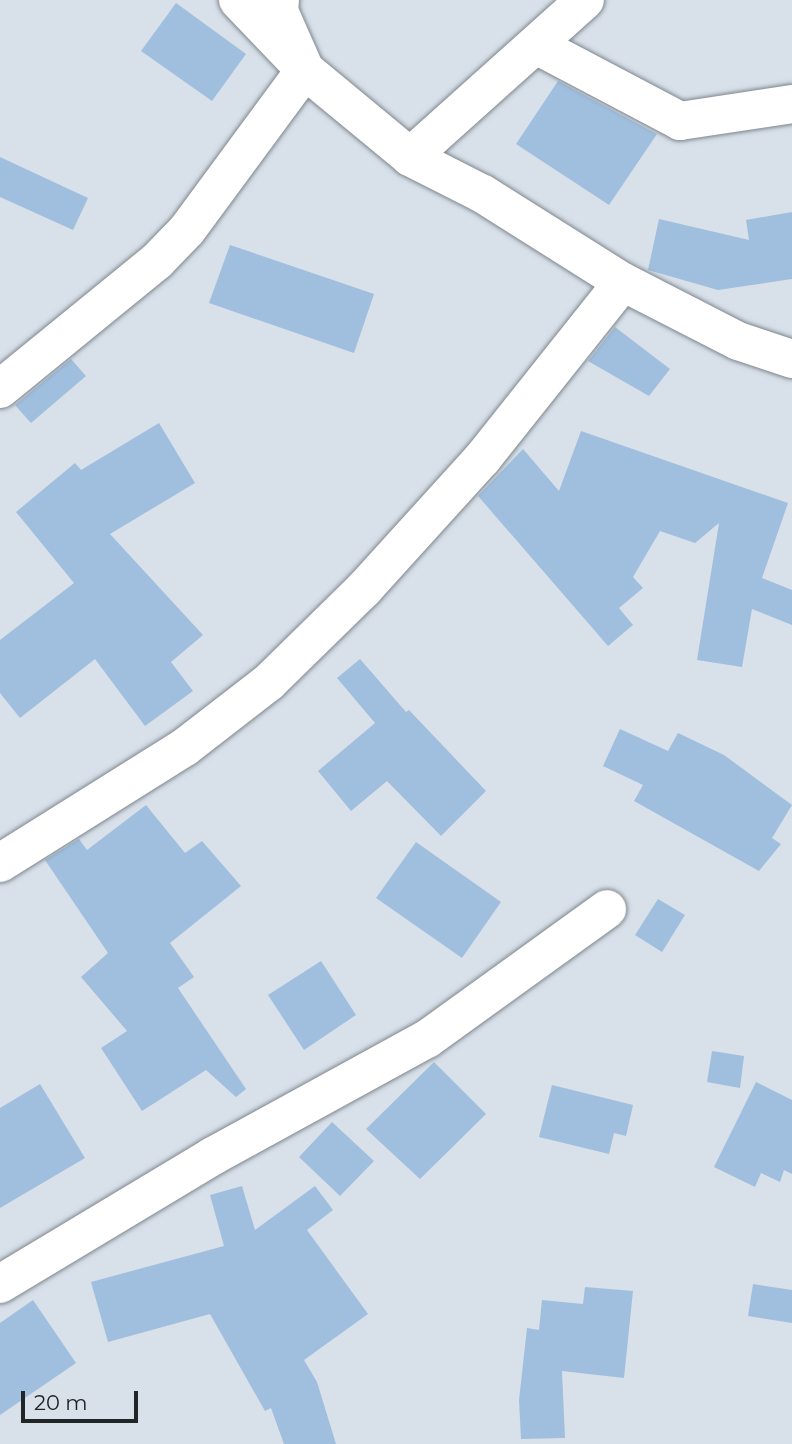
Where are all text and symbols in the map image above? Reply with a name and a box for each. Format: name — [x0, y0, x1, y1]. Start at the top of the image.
scale bar — [24, 1378, 142, 1422]
text: 20 m — [34, 1390, 88, 1415]

